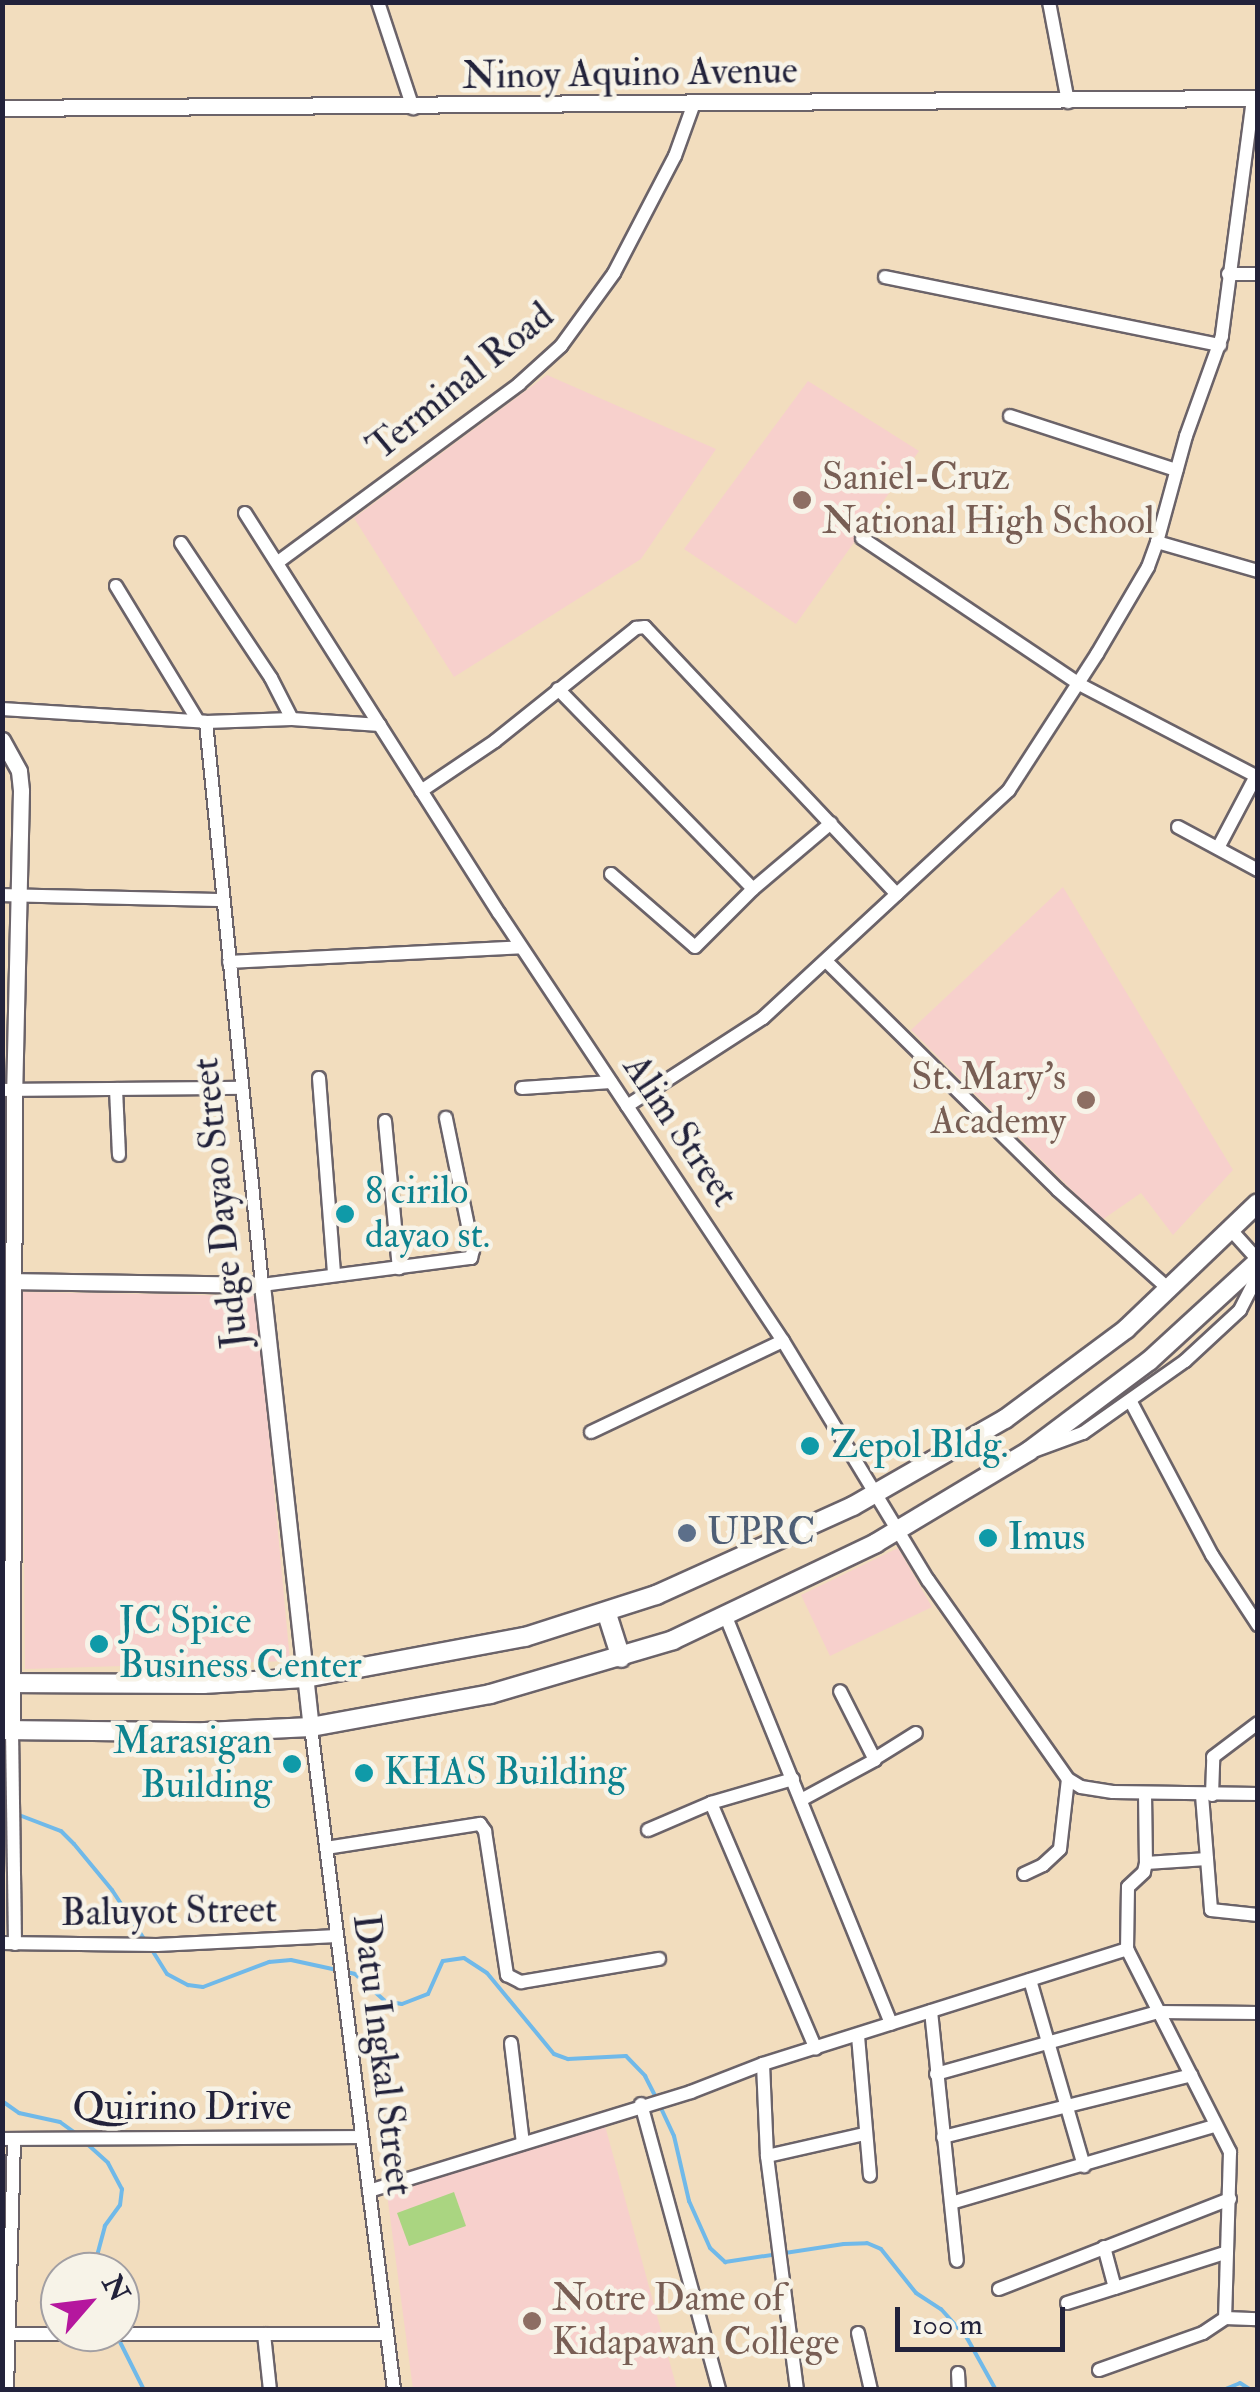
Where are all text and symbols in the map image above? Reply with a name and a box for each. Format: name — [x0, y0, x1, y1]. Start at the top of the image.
street label: Ninoy Aquino Avenue — [462, 48, 798, 100]
street label: Terminal Road — [359, 293, 563, 471]
place label: Saniel-Cruz National High School — [822, 455, 1155, 544]
marker: Saniel-Cruz National High School — [791, 489, 813, 511]
street label: Alim Street — [613, 1047, 747, 1215]
street label: Judge Dayao Street — [183, 1055, 259, 1351]
place label: St. Mary's Academy — [911, 1055, 1066, 1144]
marker: St. Mary's Academy — [1075, 1089, 1097, 1111]
place label: 8 cirilo dayao st. — [365, 1169, 490, 1258]
marker: 8 cirilo dayao st. — [334, 1203, 356, 1225]
place label: Zepol Bldg. — [830, 1423, 1008, 1469]
marker: Zepol Bldg. — [799, 1435, 821, 1457]
place label: UPRC — [707, 1510, 815, 1556]
place label: Imus — [1008, 1515, 1085, 1561]
marker: UPRC — [676, 1522, 698, 1544]
marker: Imus — [977, 1527, 999, 1549]
place label: JC Spice Business Center — [119, 1599, 362, 1688]
marker: JC Spice Business Center — [88, 1633, 110, 1655]
place label: Marasigan Building — [113, 1719, 272, 1808]
place label: KHAS Building — [384, 1750, 626, 1796]
marker: Marasigan Building — [281, 1753, 303, 1775]
marker: KHAS Building — [353, 1762, 375, 1784]
street label: Baluyot Street — [60, 1887, 278, 1937]
street label: Datu Ingkal Street — [342, 1912, 422, 2198]
street label: Quirino Drive — [73, 2085, 291, 2131]
north arrow — [40, 2252, 140, 2352]
text: N — [94, 2269, 136, 2308]
place label: Notre Dame of Kidapawan College — [552, 2276, 840, 2366]
scale bar — [900, 2287, 1070, 2349]
text: 100 m — [912, 2306, 983, 2343]
marker: Notre Dame of Kidapawan College — [521, 2310, 543, 2332]

